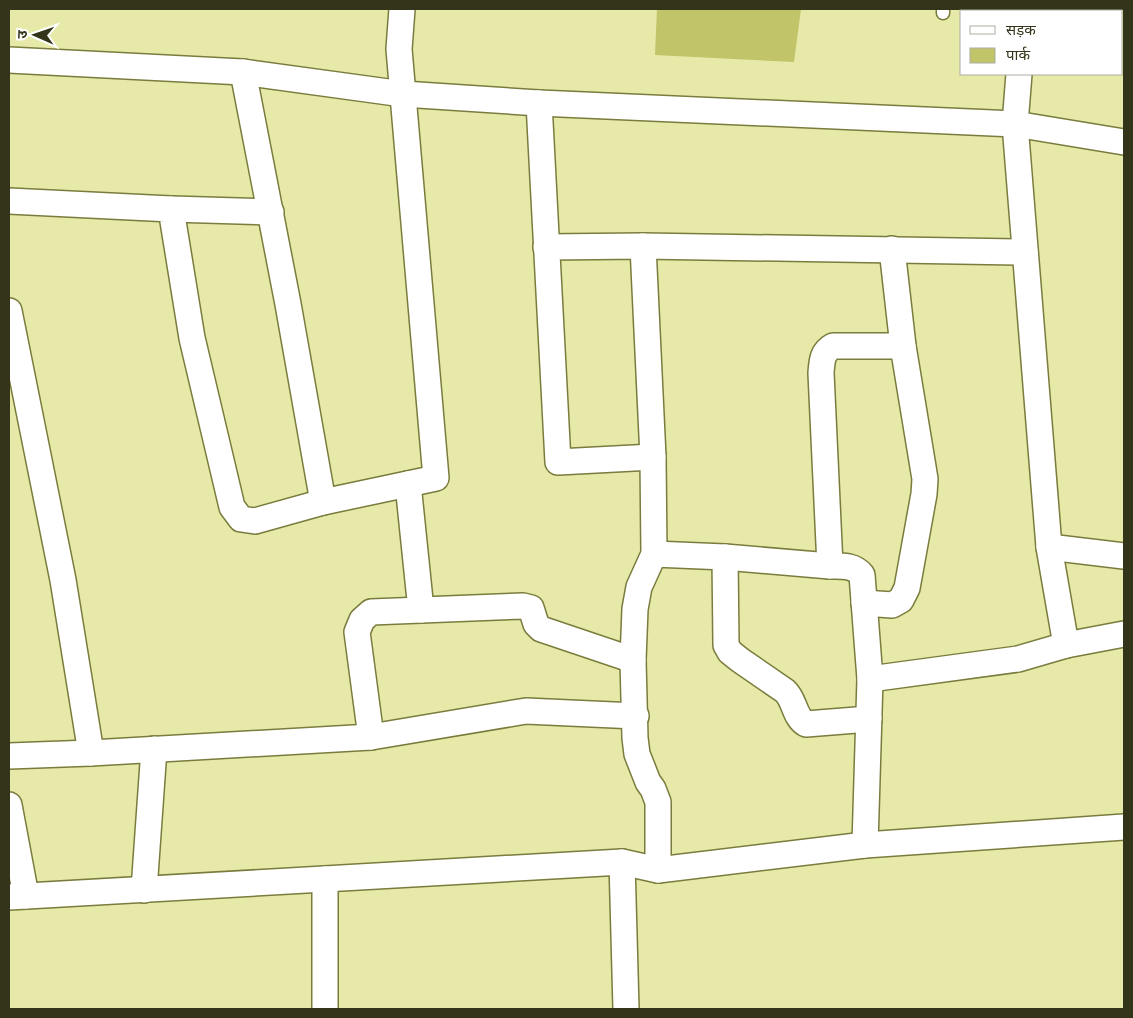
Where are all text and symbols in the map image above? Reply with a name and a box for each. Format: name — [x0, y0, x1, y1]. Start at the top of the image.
north arrow — [10, 10, 60, 60]
legend — [960, 10, 1123, 75]
text: सड़क — [1006, 20, 1036, 40]
text: उ — [13, 29, 32, 39]
text: पार्क — [1006, 45, 1030, 65]

